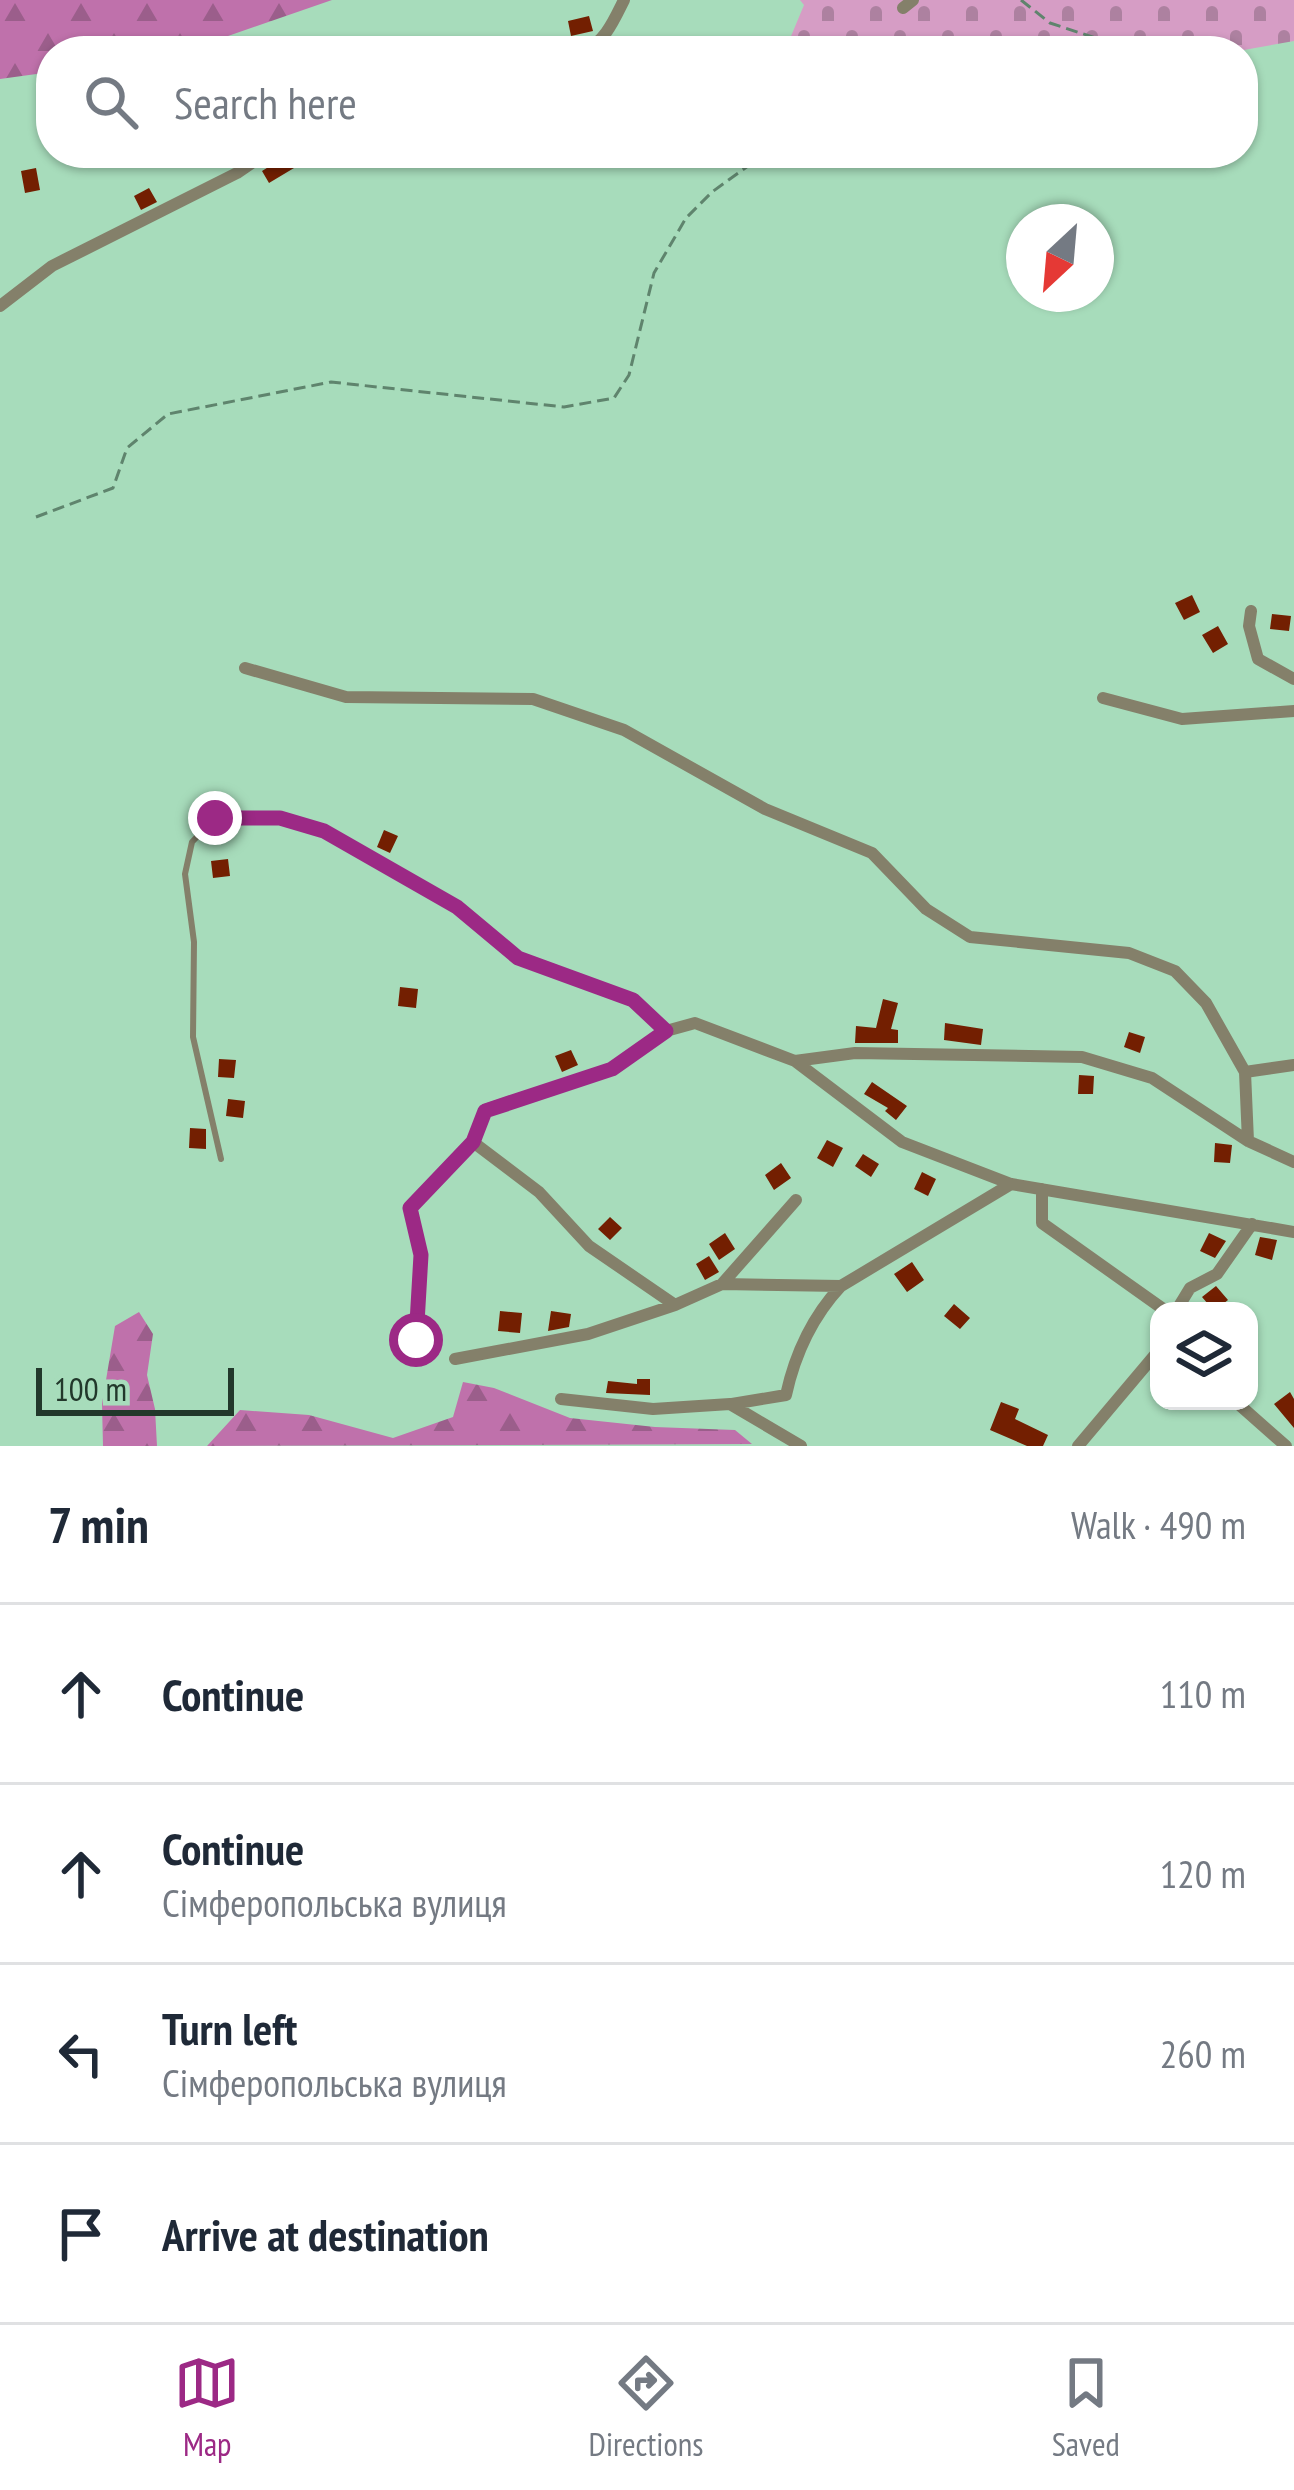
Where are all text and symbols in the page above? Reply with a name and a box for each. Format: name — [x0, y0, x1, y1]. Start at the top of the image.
search box — [36, 36, 1258, 168]
icon: search — [78, 69, 144, 135]
text: Search here — [174, 73, 357, 131]
north arrow — [1006, 204, 1114, 312]
route end — [188, 791, 242, 845]
map controls — [1150, 1302, 1258, 1410]
button: layers — [1150, 1302, 1258, 1410]
route start — [389, 1313, 443, 1367]
scale bar — [36, 1362, 234, 1415]
text: 100 m — [54, 1367, 127, 1410]
text: 7 min — [48, 1491, 149, 1557]
text: Walk · 490 m — [1071, 1499, 1246, 1550]
icon: ahead — [48, 1661, 114, 1727]
text: Continue — [162, 1665, 304, 1723]
text: 110 m — [1160, 1668, 1246, 1719]
text: Continue — [162, 1819, 304, 1877]
icon: ahead — [48, 1841, 114, 1907]
text: 120 m — [1160, 1848, 1246, 1899]
text: Сімферопольська вулиця — [162, 1877, 507, 1928]
text: Turn left — [162, 1999, 297, 2057]
icon: left — [48, 2021, 114, 2087]
text: 260 m — [1160, 2028, 1246, 2079]
text: Сімферопольська вулиця — [162, 2057, 507, 2108]
icon: arrive — [48, 2201, 114, 2267]
text: Arrive at destination — [162, 2205, 489, 2263]
tab: Map — [174, 2350, 240, 2465]
tab: Directions — [589, 2350, 703, 2465]
tab: Saved — [1052, 2350, 1120, 2465]

